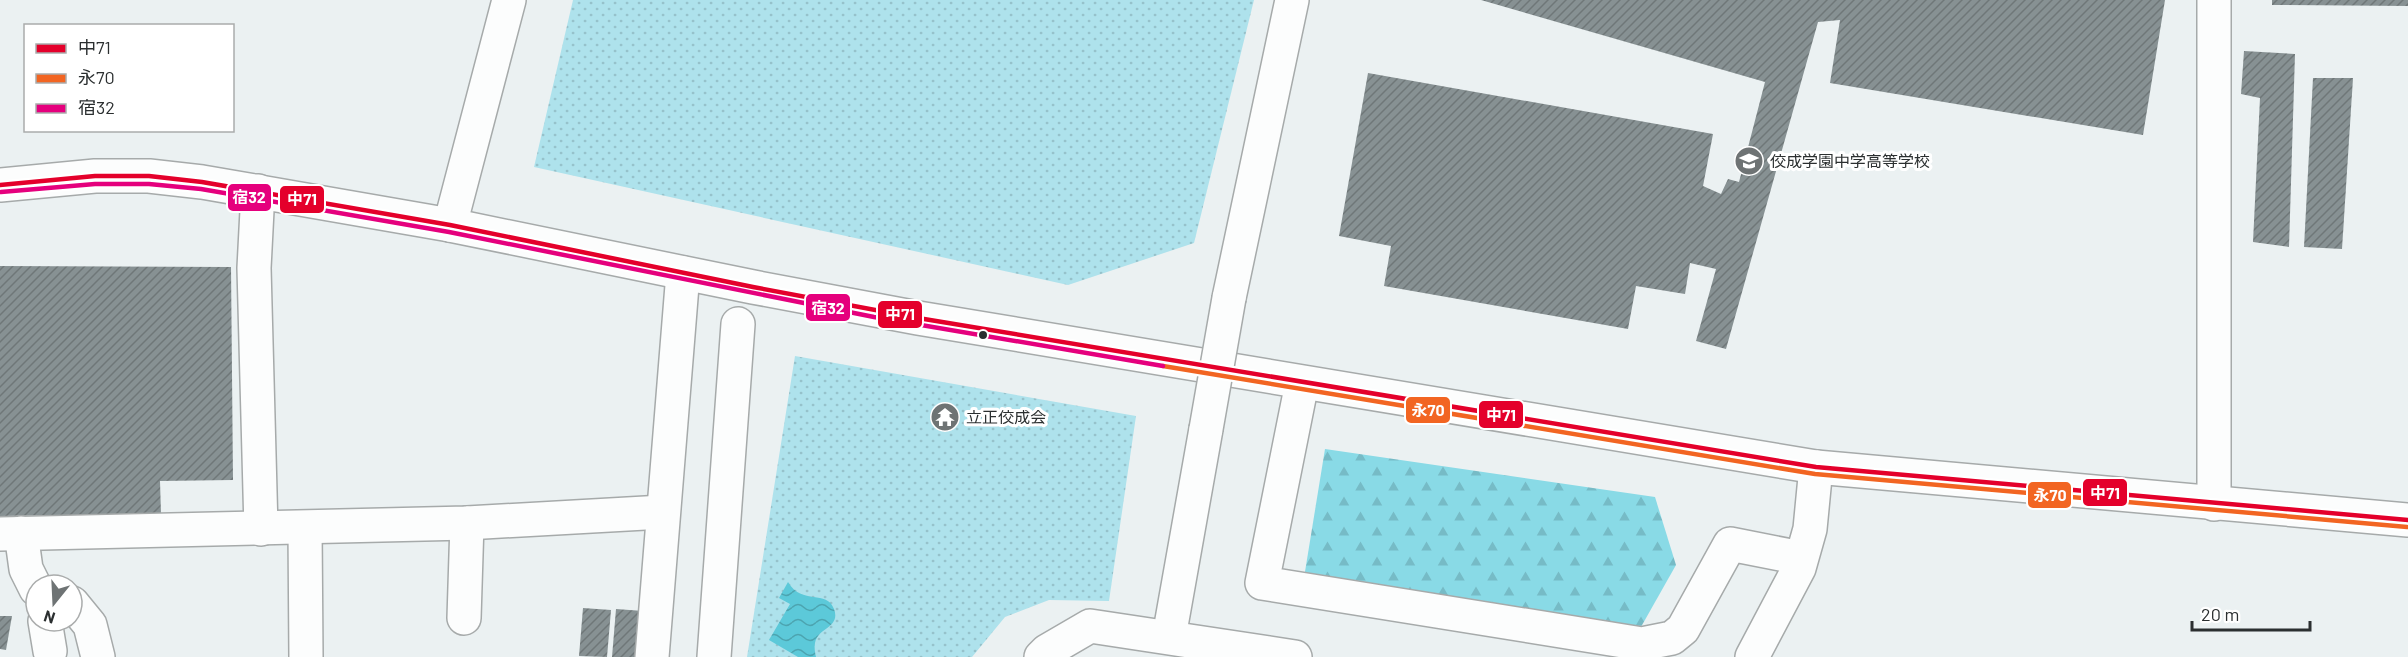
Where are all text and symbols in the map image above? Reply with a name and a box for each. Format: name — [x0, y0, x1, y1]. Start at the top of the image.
legend — [24, 24, 234, 132]
text: 中71 — [78, 36, 111, 58]
text: 永70 — [78, 66, 115, 88]
text: 宿32 — [78, 96, 115, 118]
school or university icon: 佼成学園中学高等学校 — [1733, 145, 1765, 177]
place label: 佼成学園中学高等学校 — [1770, 151, 1930, 170]
line badge: 宿32 — [227, 183, 272, 212]
line badge: 中71 — [279, 185, 325, 214]
text: 宿32 — [232, 187, 266, 206]
text: 中71 — [287, 189, 317, 208]
line badge: 宿32 — [805, 293, 851, 322]
text: 宿32 — [811, 298, 845, 317]
line badge: 中71 — [877, 300, 923, 329]
text: 中71 — [885, 304, 915, 323]
unlabelled marker — [977, 329, 989, 341]
line badge: 永70 — [1405, 396, 1451, 424]
text: 永70 — [1411, 400, 1445, 419]
line badge: 中71 — [1478, 400, 1524, 429]
temple icon: 立正佼成会 — [929, 401, 961, 433]
text: 中71 — [1486, 405, 1516, 424]
place label: 立正佼成会 — [966, 407, 1046, 426]
line badge: 中71 — [2082, 478, 2128, 507]
line badge: 永70 — [2027, 481, 2072, 509]
text: 中71 — [2090, 483, 2120, 502]
text: 永70 — [2033, 485, 2067, 504]
north arrow — [24, 573, 84, 633]
scale bar — [2192, 594, 2310, 632]
text: 20 m — [2201, 603, 2239, 625]
text: N — [41, 607, 57, 628]

